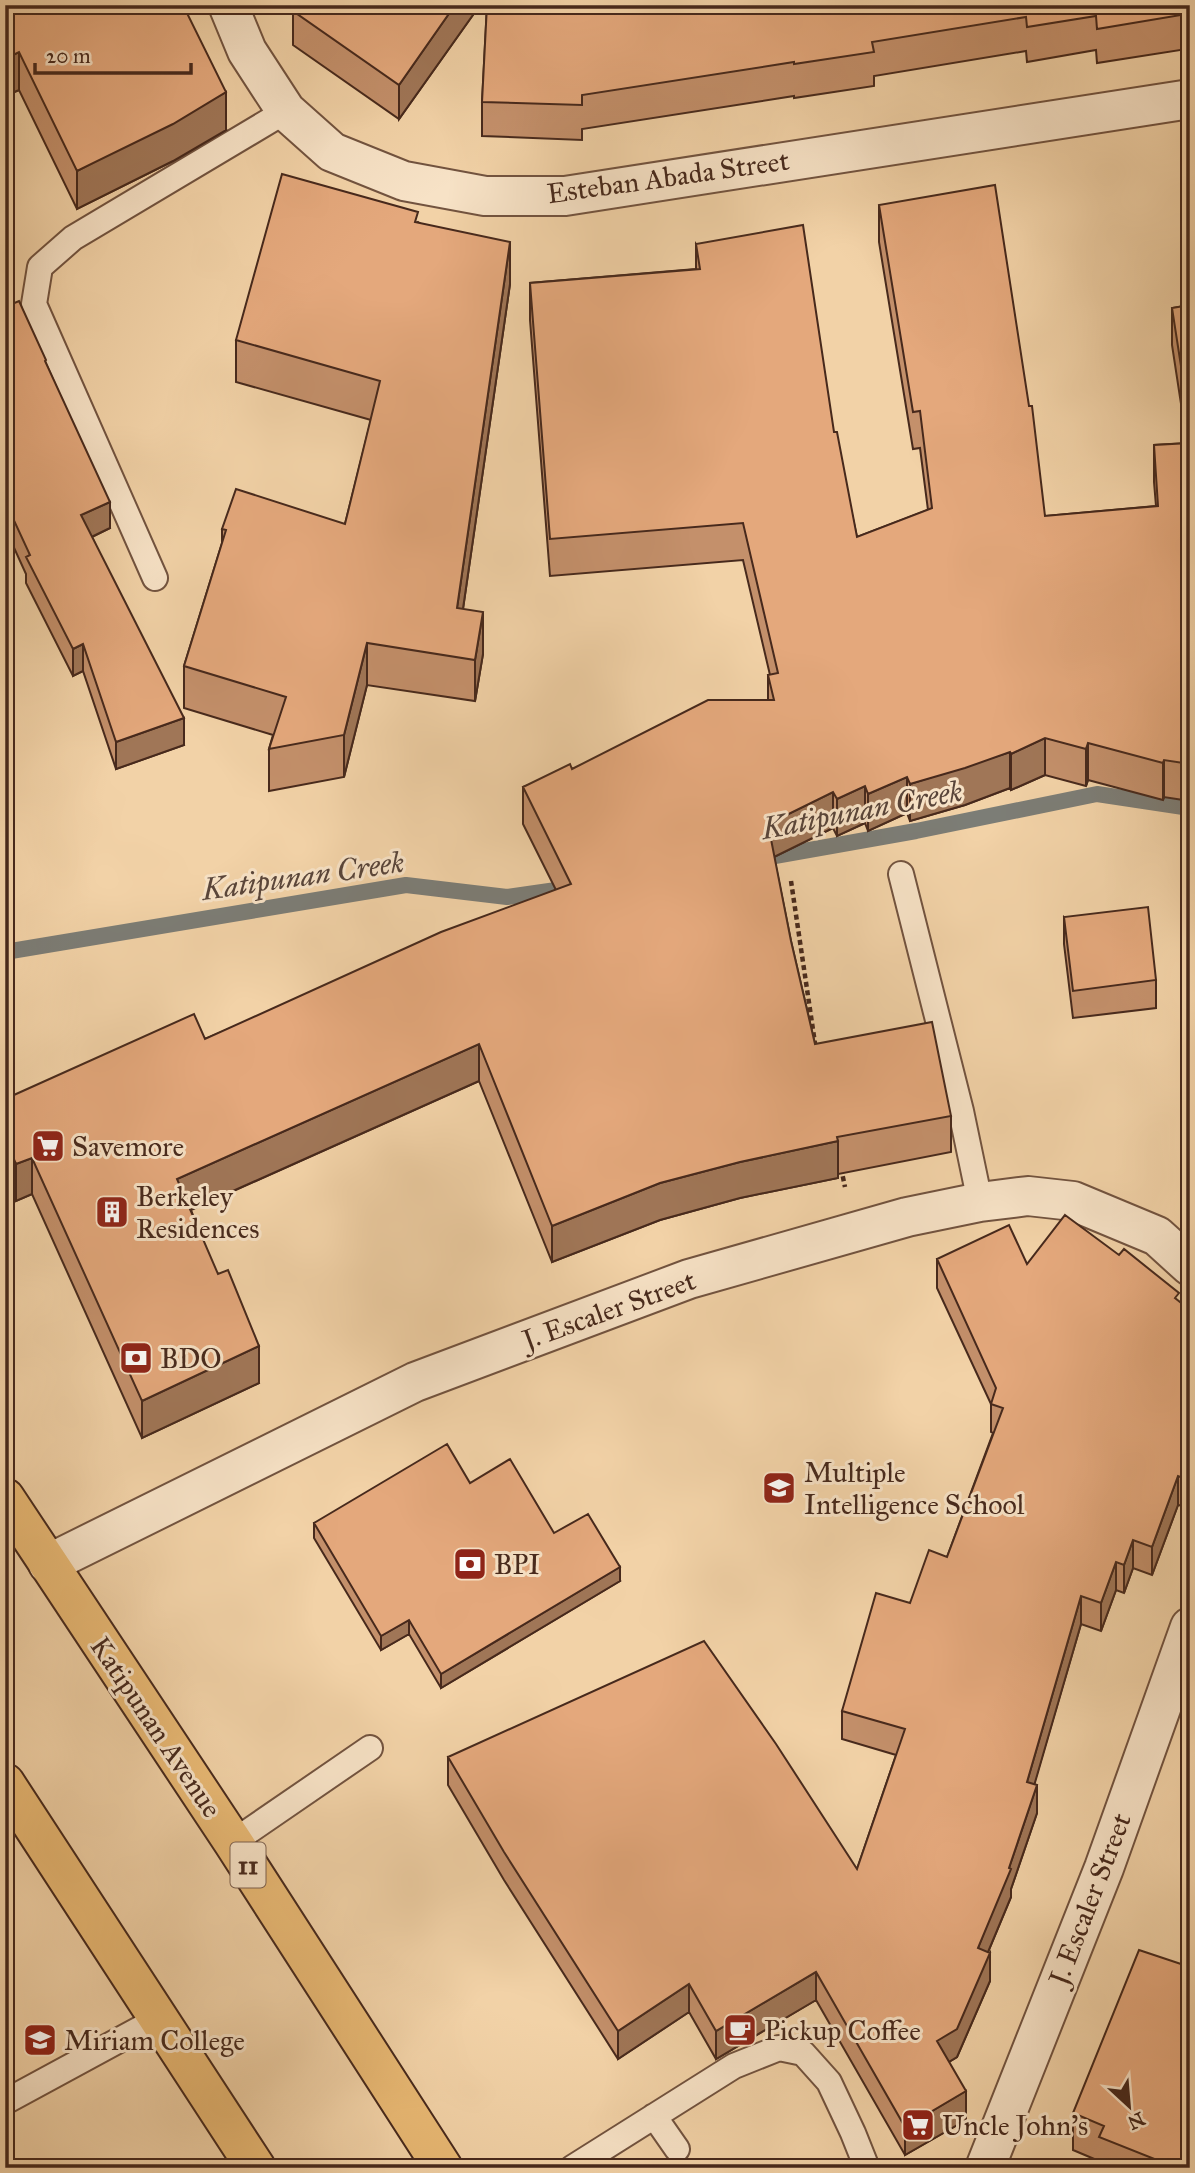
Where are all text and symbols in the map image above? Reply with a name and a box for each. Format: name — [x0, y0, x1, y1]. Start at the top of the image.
scale bar — [35, 32, 191, 76]
text: 20 m — [46, 43, 91, 69]
street label: Esteban Abada Street — [545, 143, 791, 211]
water label: Katipunan Creek — [757, 773, 966, 848]
water label: Katipunan Creek — [198, 844, 407, 909]
supermarket icon: Savemore — [29, 1127, 67, 1165]
place label: Savemore — [72, 1129, 184, 1164]
place label: Berkeley Residences — [136, 1179, 260, 1246]
building icon: Berkeley Residences — [93, 1193, 131, 1231]
street label: J. Escaler Street — [515, 1262, 700, 1359]
bank icon: BDO — [117, 1339, 155, 1377]
place label: BDO — [160, 1341, 222, 1376]
place label: Multiple Intelligence School — [804, 1455, 1025, 1522]
school or university icon: Multiple Intelligence School — [760, 1469, 798, 1507]
bank icon: BPI — [451, 1545, 489, 1583]
place label: BPI — [494, 1547, 540, 1582]
street label: Katipunan Avenue — [83, 1630, 229, 1824]
street label: J. Escaler Street — [1040, 1808, 1139, 1993]
road number: 11 — [230, 1842, 266, 1888]
cafe icon: Pickup Coffee — [721, 2011, 759, 2049]
place label: Pickup Coffee — [764, 2013, 921, 2048]
school or university icon: Miriam College — [21, 2021, 59, 2059]
place label: Miriam College — [64, 2023, 245, 2058]
north arrow — [1094, 2072, 1164, 2142]
supermarket icon: Uncle John's — [899, 2106, 937, 2144]
text: N — [1124, 2107, 1149, 2135]
place label: Uncle John's — [942, 2108, 1088, 2143]

